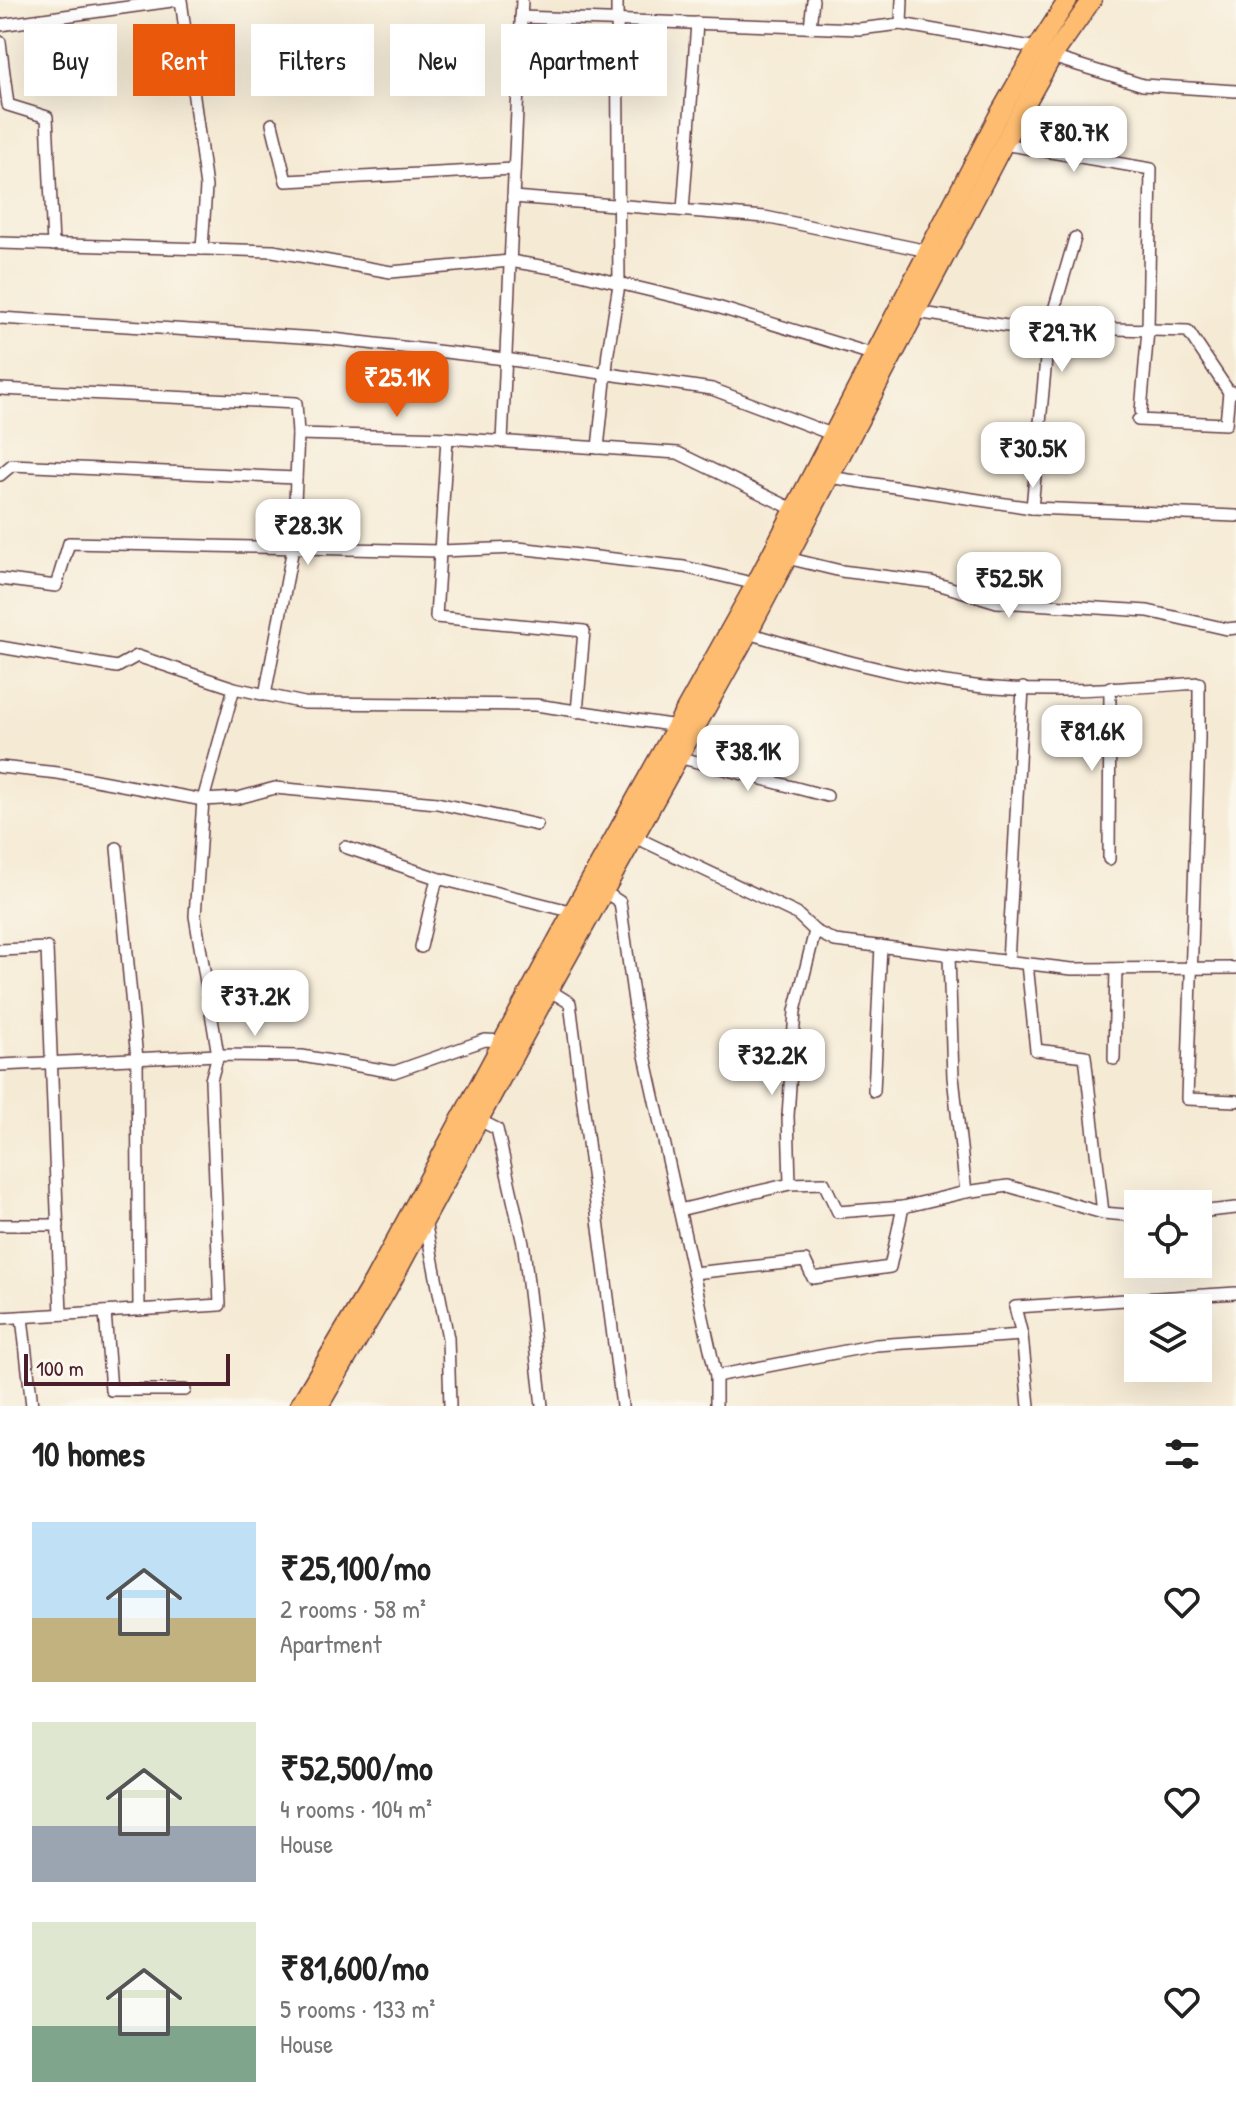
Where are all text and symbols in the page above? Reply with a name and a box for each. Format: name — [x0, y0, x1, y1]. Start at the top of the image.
chip: Buy — [24, 24, 117, 96]
chip: Rent — [133, 24, 235, 96]
chip: Filters — [251, 24, 374, 96]
chip: New — [390, 24, 485, 96]
chip: Apartment — [501, 24, 667, 96]
pin: ₹80.7K — [1009, 106, 1139, 174]
text: ₹80.7K — [1039, 114, 1109, 149]
pin: ₹29.7K — [997, 306, 1127, 374]
text: ₹29.7K — [1028, 314, 1096, 349]
pin: ₹25.1K — [332, 351, 462, 419]
text: ₹25.1K — [364, 359, 430, 394]
pin: ₹30.5K — [968, 422, 1098, 490]
text: ₹30.5K — [999, 430, 1067, 465]
pin: ₹28.3K — [243, 499, 373, 567]
text: ₹28.3K — [273, 507, 343, 542]
pin: ₹52.5K — [944, 552, 1074, 620]
text: ₹52.5K — [975, 560, 1043, 595]
pin: ₹81.6K — [1027, 705, 1157, 773]
text: ₹81.6K — [1059, 713, 1125, 748]
pin: ₹38.1K — [683, 725, 813, 793]
text: ₹38.1K — [715, 733, 781, 768]
pin: ₹37.2K — [190, 970, 320, 1038]
text: ₹37.2K — [220, 978, 290, 1013]
pin: ₹32.2K — [707, 1029, 837, 1097]
text: ₹32.2K — [737, 1037, 807, 1072]
map controls — [1124, 1190, 1212, 1382]
button: locate — [1124, 1190, 1212, 1278]
button: layers — [1124, 1294, 1212, 1382]
scale bar — [24, 1350, 230, 1386]
text: 100 m — [36, 1353, 84, 1383]
text: 10 homes — [32, 1431, 145, 1477]
icon: filters — [1160, 1432, 1204, 1476]
text: ₹25,100/mo — [280, 1545, 431, 1591]
icon: home — [96, 1554, 192, 1650]
icon: heart — [1160, 1580, 1204, 1624]
text: 2 rooms · 58 m² — [280, 1591, 426, 1626]
text: Apartment — [280, 1626, 382, 1661]
text: ₹52,500/mo — [280, 1745, 433, 1791]
icon: home — [96, 1754, 192, 1850]
icon: heart — [1160, 1780, 1204, 1824]
text: 4 rooms · 104 m² — [280, 1791, 432, 1826]
text: House — [280, 1826, 333, 1861]
text: ₹81,600/mo — [280, 1945, 429, 1991]
icon: home — [96, 1954, 192, 2050]
icon: heart — [1160, 1980, 1204, 2024]
text: 5 rooms · 133 m² — [280, 1991, 435, 2026]
text: House — [280, 2026, 333, 2061]

